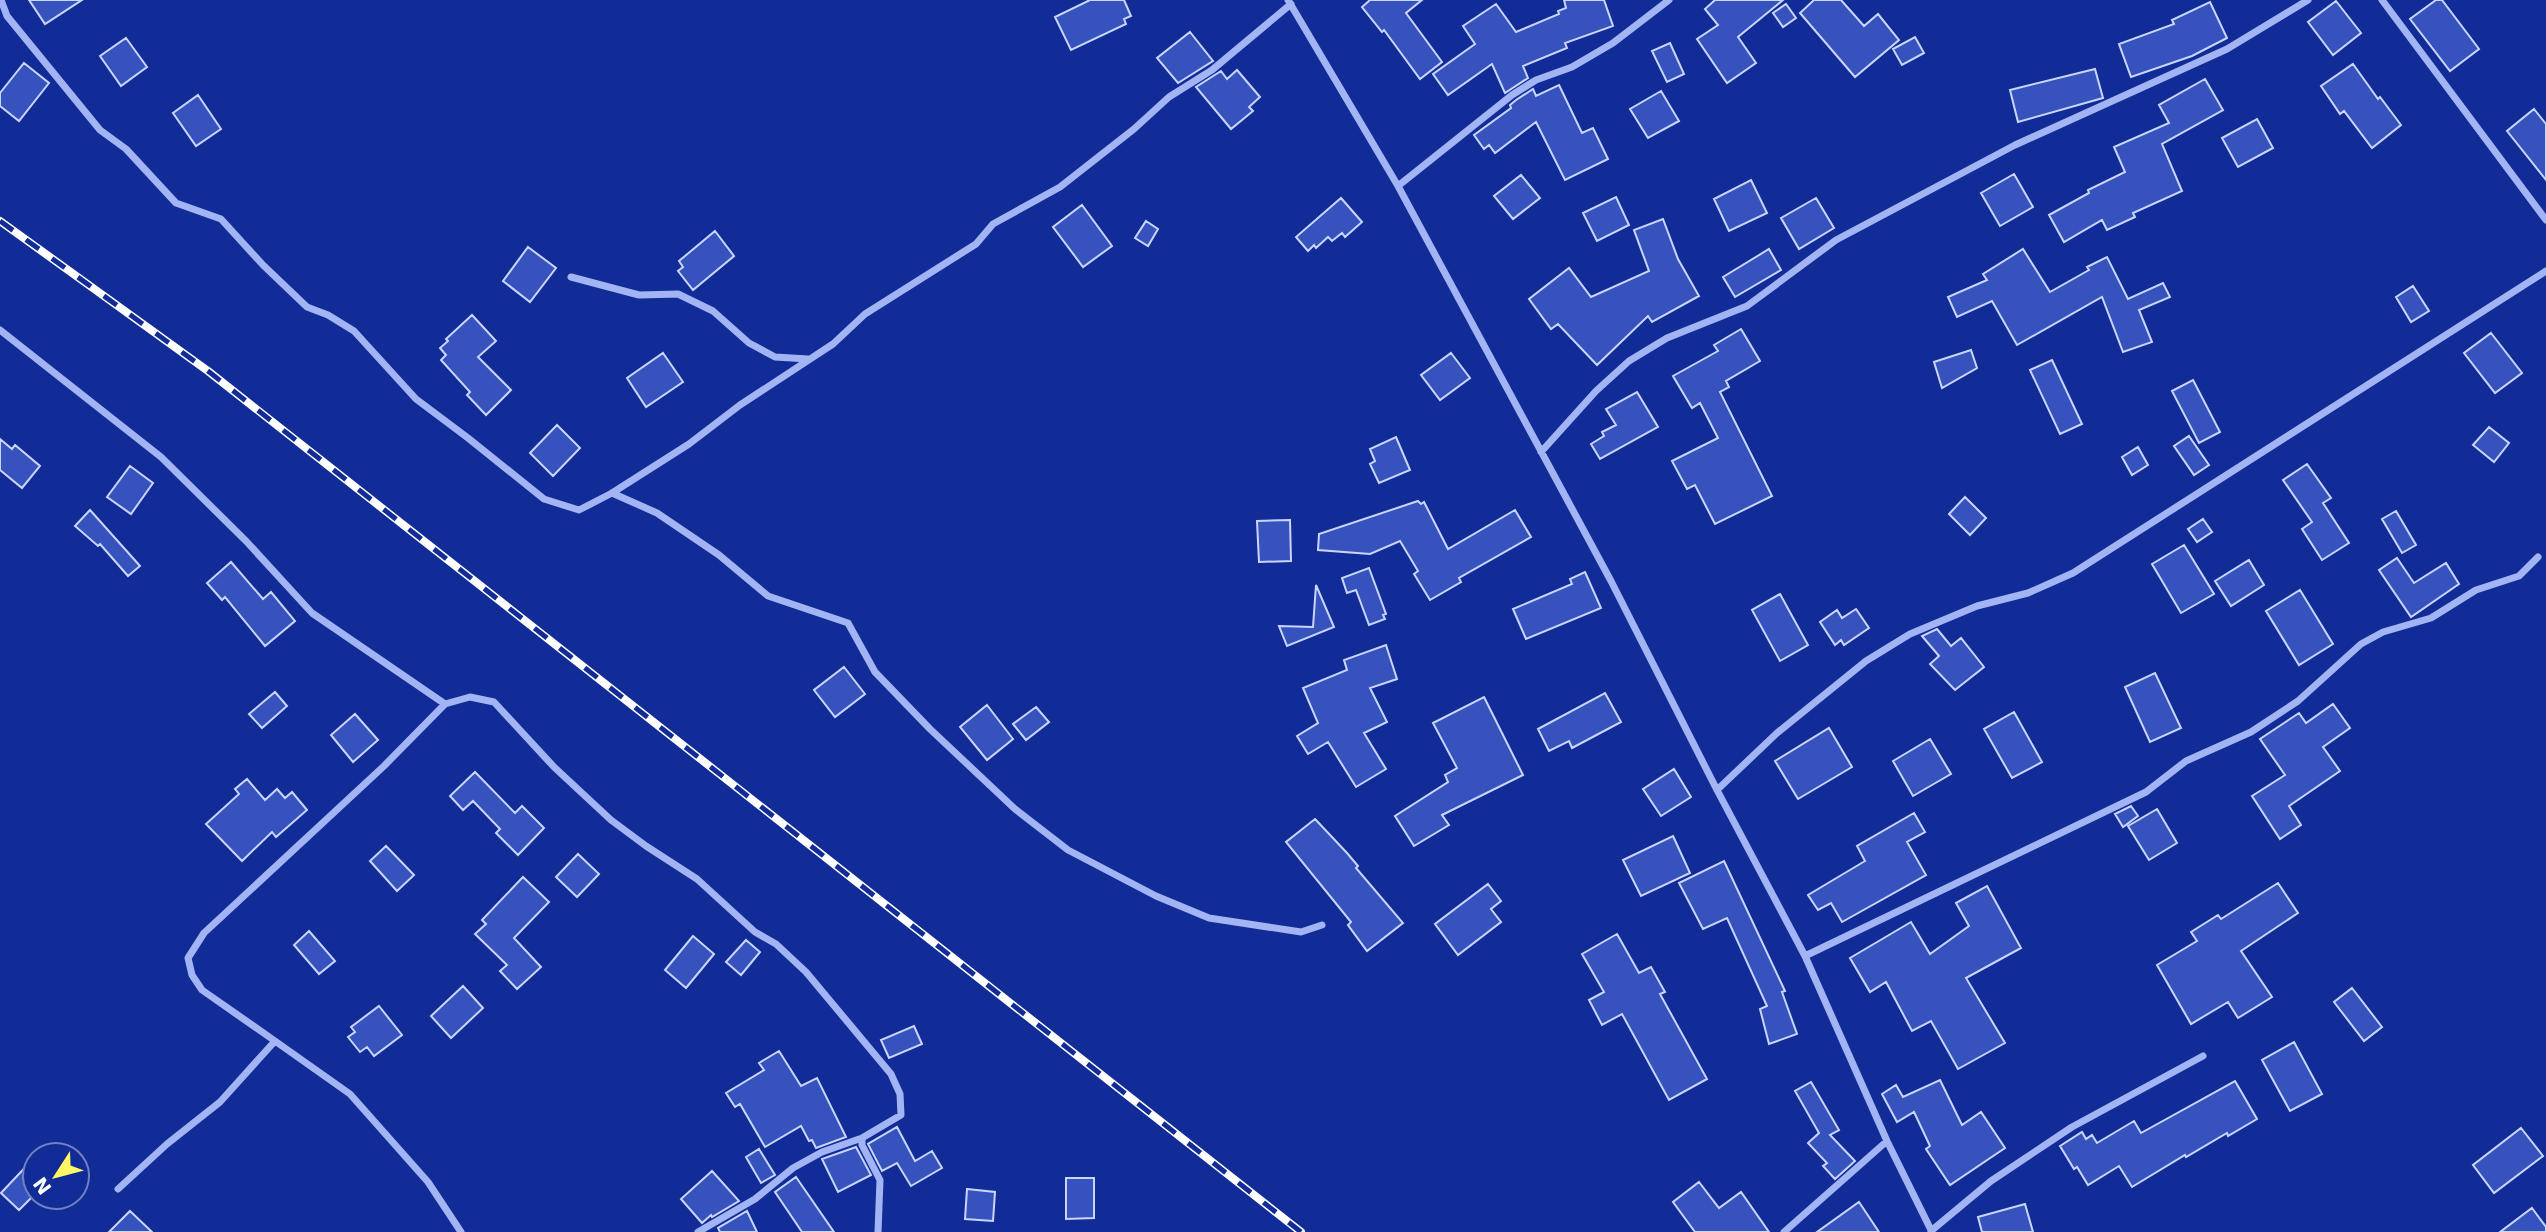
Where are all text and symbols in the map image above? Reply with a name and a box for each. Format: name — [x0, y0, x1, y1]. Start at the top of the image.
north arrow — [21, 1141, 91, 1211]
text: N — [29, 1173, 56, 1199]

